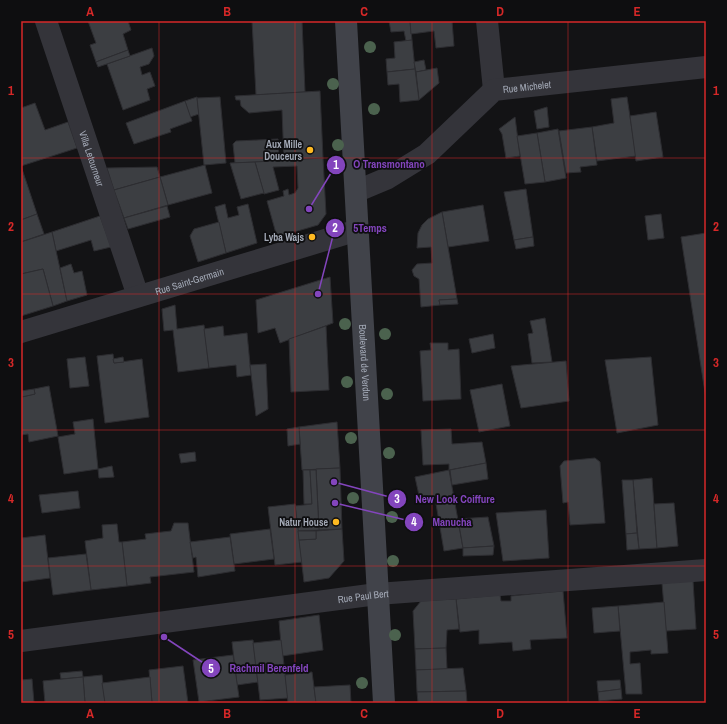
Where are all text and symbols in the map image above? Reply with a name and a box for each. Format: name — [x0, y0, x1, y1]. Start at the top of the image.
text: A — [86, 3, 94, 20]
text: B — [223, 3, 231, 20]
text: C — [360, 3, 368, 20]
text: D — [496, 3, 504, 20]
text: E — [633, 3, 641, 20]
street label: Rue Michelet — [502, 78, 552, 96]
text: 1 — [8, 82, 14, 99]
text: 1 — [713, 82, 719, 99]
street label: Villa Letourneur — [76, 129, 107, 188]
place label: Aux Mille Douceurs — [264, 138, 302, 163]
marker: Aux Mille Douceurs — [305, 145, 315, 155]
callout: O Transmontano — [326, 153, 433, 176]
text: 1 — [333, 157, 339, 173]
text: O Transmontano — [353, 157, 425, 171]
callout: 5Temps — [325, 216, 395, 239]
text: 2 — [8, 218, 14, 235]
text: 2 — [713, 218, 719, 235]
text: 2 — [332, 220, 338, 236]
text: 5Temps — [353, 221, 387, 235]
place label: Lyba Wajs — [264, 231, 304, 244]
marker: Lyba Wajs — [307, 232, 317, 242]
street label: Rue Saint-Germain — [154, 265, 226, 298]
street label: Boulevard de Verdun — [356, 324, 373, 401]
text: 3 — [8, 354, 14, 371]
text: 3 — [713, 354, 719, 371]
callout: New Look Coiffure — [387, 488, 502, 511]
text: 4 — [8, 490, 14, 507]
text: 4 — [713, 490, 719, 507]
text: 3 — [394, 491, 400, 507]
text: New Look Coiffure — [415, 492, 495, 506]
callout: Manucha — [404, 511, 479, 534]
text: 4 — [411, 514, 417, 530]
text: Manucha — [432, 515, 472, 529]
place label: Natur House — [279, 516, 328, 529]
marker: Natur House — [331, 517, 341, 527]
street label: Rue Paul Bert — [337, 587, 390, 606]
text: 5 — [8, 626, 14, 643]
text: 5 — [713, 626, 719, 643]
callout: Rachmil Berenfeld — [201, 657, 317, 680]
text: 5 — [208, 661, 214, 677]
text: Rachmil Berenfeld — [229, 661, 309, 675]
text: A — [86, 705, 94, 722]
text: B — [223, 705, 231, 722]
text: C — [360, 705, 368, 722]
text: D — [496, 705, 504, 722]
text: E — [633, 705, 641, 722]

